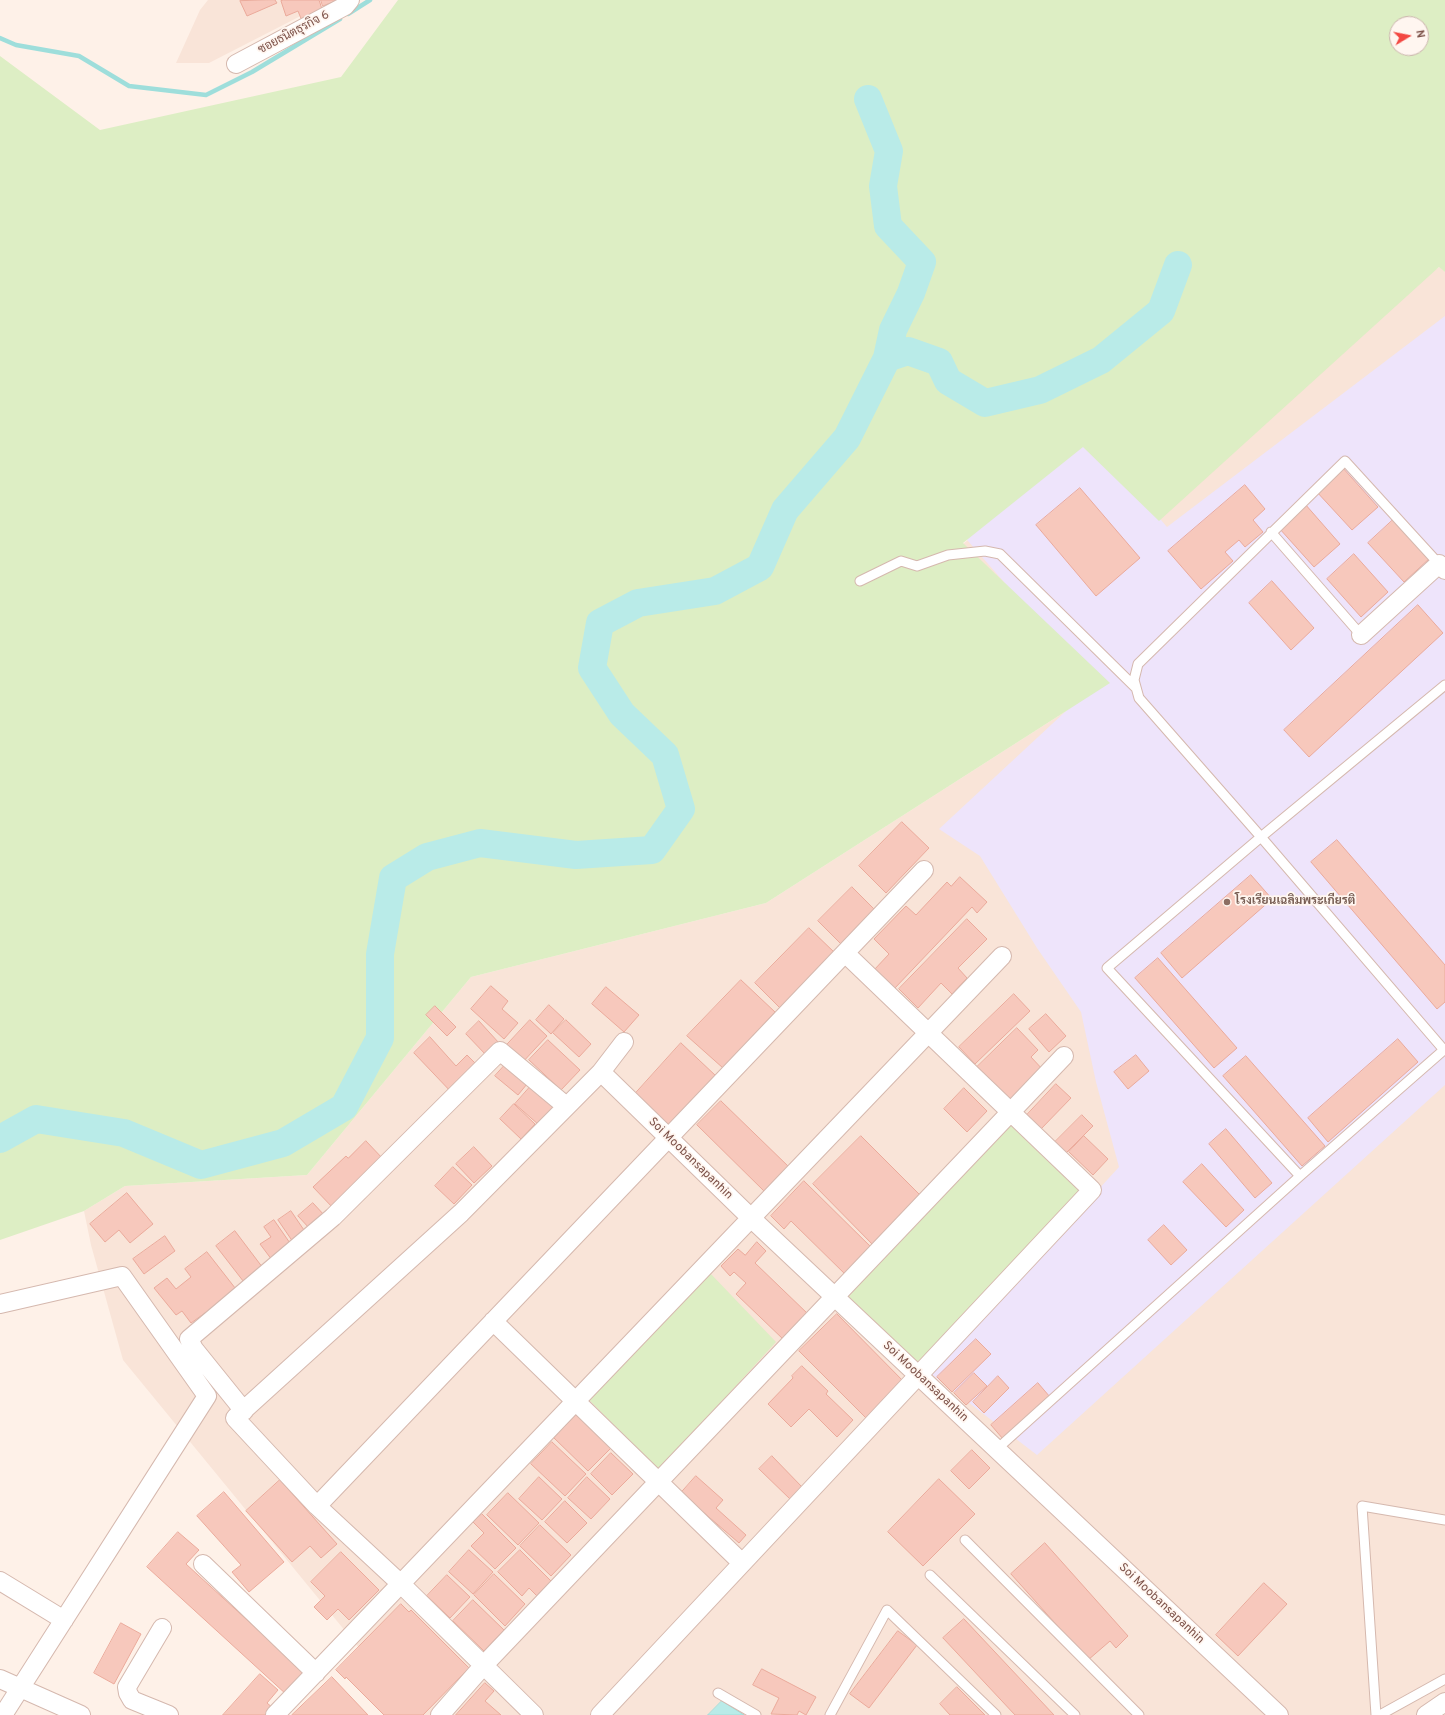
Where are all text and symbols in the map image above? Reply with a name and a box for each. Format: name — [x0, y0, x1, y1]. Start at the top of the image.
street label: ซอยธนิตธุรกิจ 6 — [256, 8, 332, 58]
north arrow — [1389, 16, 1429, 56]
text: N — [1412, 29, 1427, 39]
place label: โรงเรียนเฉลิมพระเกียรติ — [1235, 895, 1355, 909]
marker: โรงเรียนเฉลิมพระเกียรติ — [1222, 897, 1232, 907]
street label: Soi Moobansapanhin — [645, 1115, 735, 1203]
street label: Soi Moobansapanhin — [879, 1339, 971, 1425]
street label: Soi Moobansapanhin — [1115, 1561, 1207, 1647]

